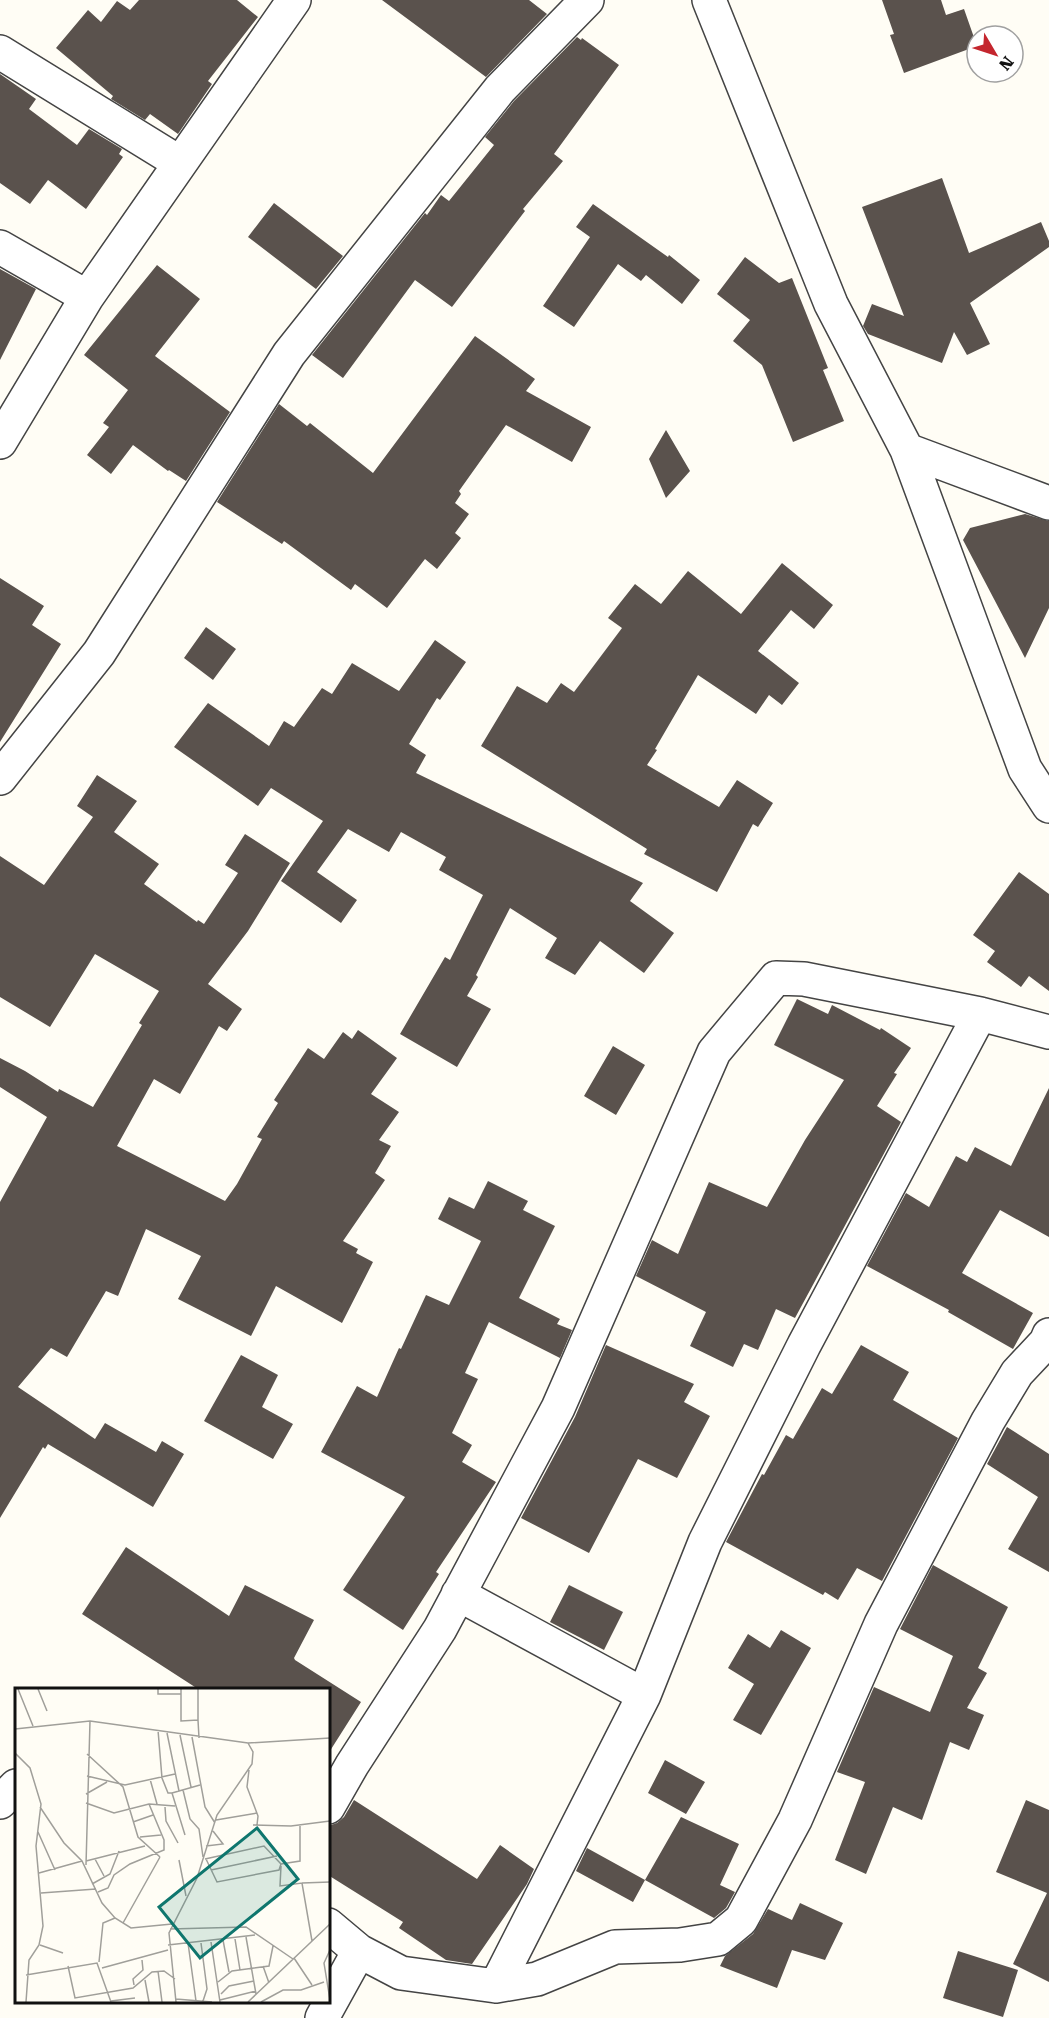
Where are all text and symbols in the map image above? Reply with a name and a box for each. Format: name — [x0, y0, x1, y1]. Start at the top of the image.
north arrow — [965, 24, 1025, 84]
text: N — [995, 52, 1018, 74]
inset map — [15, 1688, 330, 2003]

